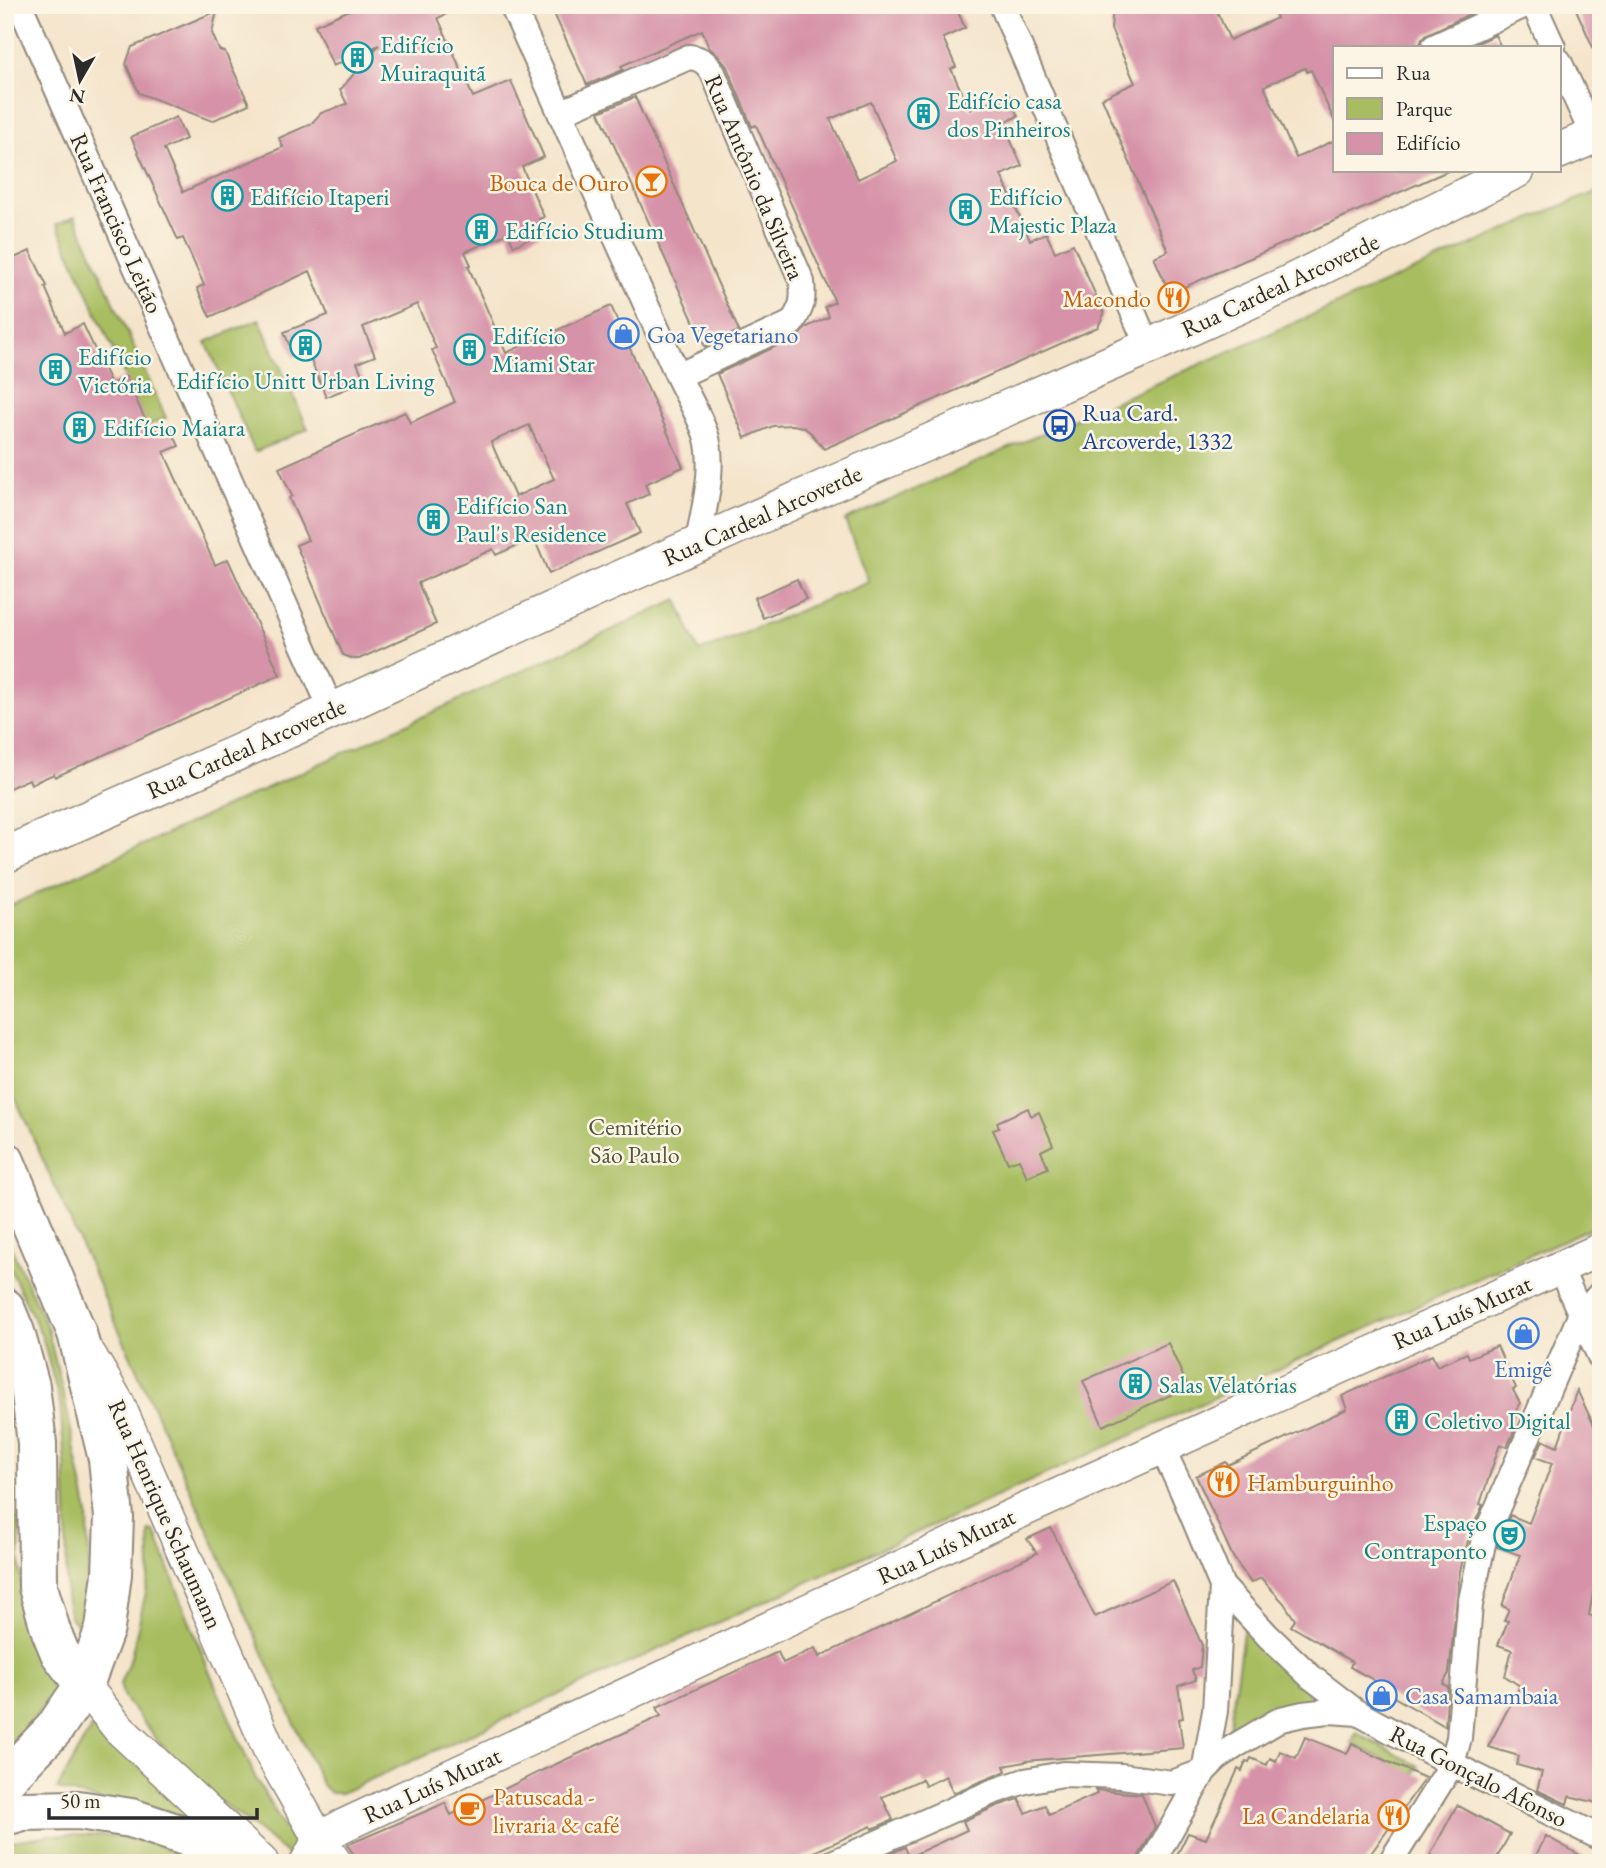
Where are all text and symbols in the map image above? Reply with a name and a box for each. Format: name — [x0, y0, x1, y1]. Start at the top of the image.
place label: Edifício Muiraquitã — [380, 29, 486, 88]
building icon: Edifício Muiraquitã — [340, 41, 374, 75]
north arrow — [46, 46, 116, 116]
legend — [1333, 46, 1560, 172]
text: Rua — [1396, 59, 1431, 86]
street label: Rua Antônio da Silveira — [698, 70, 812, 285]
text: N — [67, 83, 87, 110]
place label: Edifício casa dos Pinheiros — [947, 85, 1071, 144]
text: Parque — [1396, 95, 1452, 122]
building icon: Edifício casa dos Pinheiros — [907, 97, 941, 131]
street label: Rua Francisco Leitão — [63, 128, 171, 318]
text: Edifício — [1396, 129, 1460, 156]
bar icon: Bouca de Ouro — [635, 165, 669, 199]
place label: Bouca de Ouro — [489, 167, 629, 198]
building icon: Edifício Itaperi — [210, 179, 244, 213]
place label: Edifício Itaperi — [250, 181, 390, 212]
place label: Edifício Majestic Plaza — [989, 181, 1117, 240]
building icon: Edifício Majestic Plaza — [949, 193, 983, 227]
building icon: Edifício Studium — [465, 213, 499, 247]
place label: Edifício Studium — [505, 215, 664, 246]
street label: Rua Cardeal Arcoverde — [1176, 226, 1384, 344]
restaurant icon: Macondo — [1157, 281, 1191, 315]
place label: Macondo — [1062, 283, 1151, 314]
shop icon: Goa Vegetariano — [607, 317, 641, 351]
place label: Goa Vegetariano — [647, 319, 798, 350]
place label: Edifício Miami Star — [492, 320, 595, 379]
building icon: Edifício Unitt Urban Living — [288, 329, 322, 363]
building icon: Edifício Miami Star — [452, 332, 486, 366]
place label: Edifício Victória — [78, 341, 153, 400]
building icon: Edifício Victória — [38, 353, 72, 387]
place label: Edifício Unitt Urban Living — [176, 365, 435, 396]
place label: Rua Card. Arcoverde, 1332 — [1081, 397, 1233, 456]
bus stop icon: Rua Card. Arcoverde, 1332 — [1042, 409, 1076, 443]
building icon: Edifício Maiara — [63, 410, 97, 444]
place label: Edifício Maiara — [103, 412, 246, 443]
street label: Rua Cardeal Arcoverde — [658, 457, 866, 573]
place label: Edifício San Paul's Residence — [456, 490, 606, 549]
building icon: Edifício San Paul's Residence — [416, 502, 450, 536]
street label: Rua Cardeal Arcoverde — [142, 690, 350, 806]
park label: Cemitério São Paulo — [588, 1111, 682, 1170]
street label: Rua Luís Murat — [1388, 1267, 1537, 1356]
shop icon: Emigê — [1506, 1317, 1540, 1351]
place label: Emigê — [1494, 1353, 1552, 1384]
building icon: Salas Velatórias — [1119, 1367, 1153, 1401]
place label: Salas Velatórias — [1159, 1369, 1297, 1400]
street label: Rua Henrique Schaumann — [101, 1394, 231, 1634]
building icon: Coletivo Digital — [1384, 1403, 1418, 1437]
place label: Coletivo Digital — [1424, 1405, 1571, 1436]
restaurant icon: Hamburguinho — [1207, 1465, 1241, 1499]
place label: Hamburguinho — [1247, 1467, 1394, 1498]
street label: Rua Luís Murat — [872, 1500, 1020, 1591]
place label: Espaço Contraponto — [1364, 1507, 1487, 1566]
theatre icon: Espaço Contraponto — [1493, 1519, 1527, 1553]
shop icon: Casa Samambaia — [1365, 1678, 1399, 1712]
place label: Casa Samambaia — [1405, 1680, 1559, 1711]
street label: Rua Gonçalo Afonso — [1385, 1718, 1573, 1834]
street label: Rua Luís Murat — [358, 1739, 506, 1830]
scale bar — [49, 1777, 257, 1821]
place label: Patuscada - livraria & café — [493, 1781, 619, 1840]
text: 50 m — [60, 1787, 101, 1814]
cafe icon: Patuscada - livraria & café — [453, 1793, 487, 1827]
restaurant icon: La Candelaria — [1376, 1798, 1410, 1832]
place label: La Candelaria — [1242, 1800, 1370, 1831]

